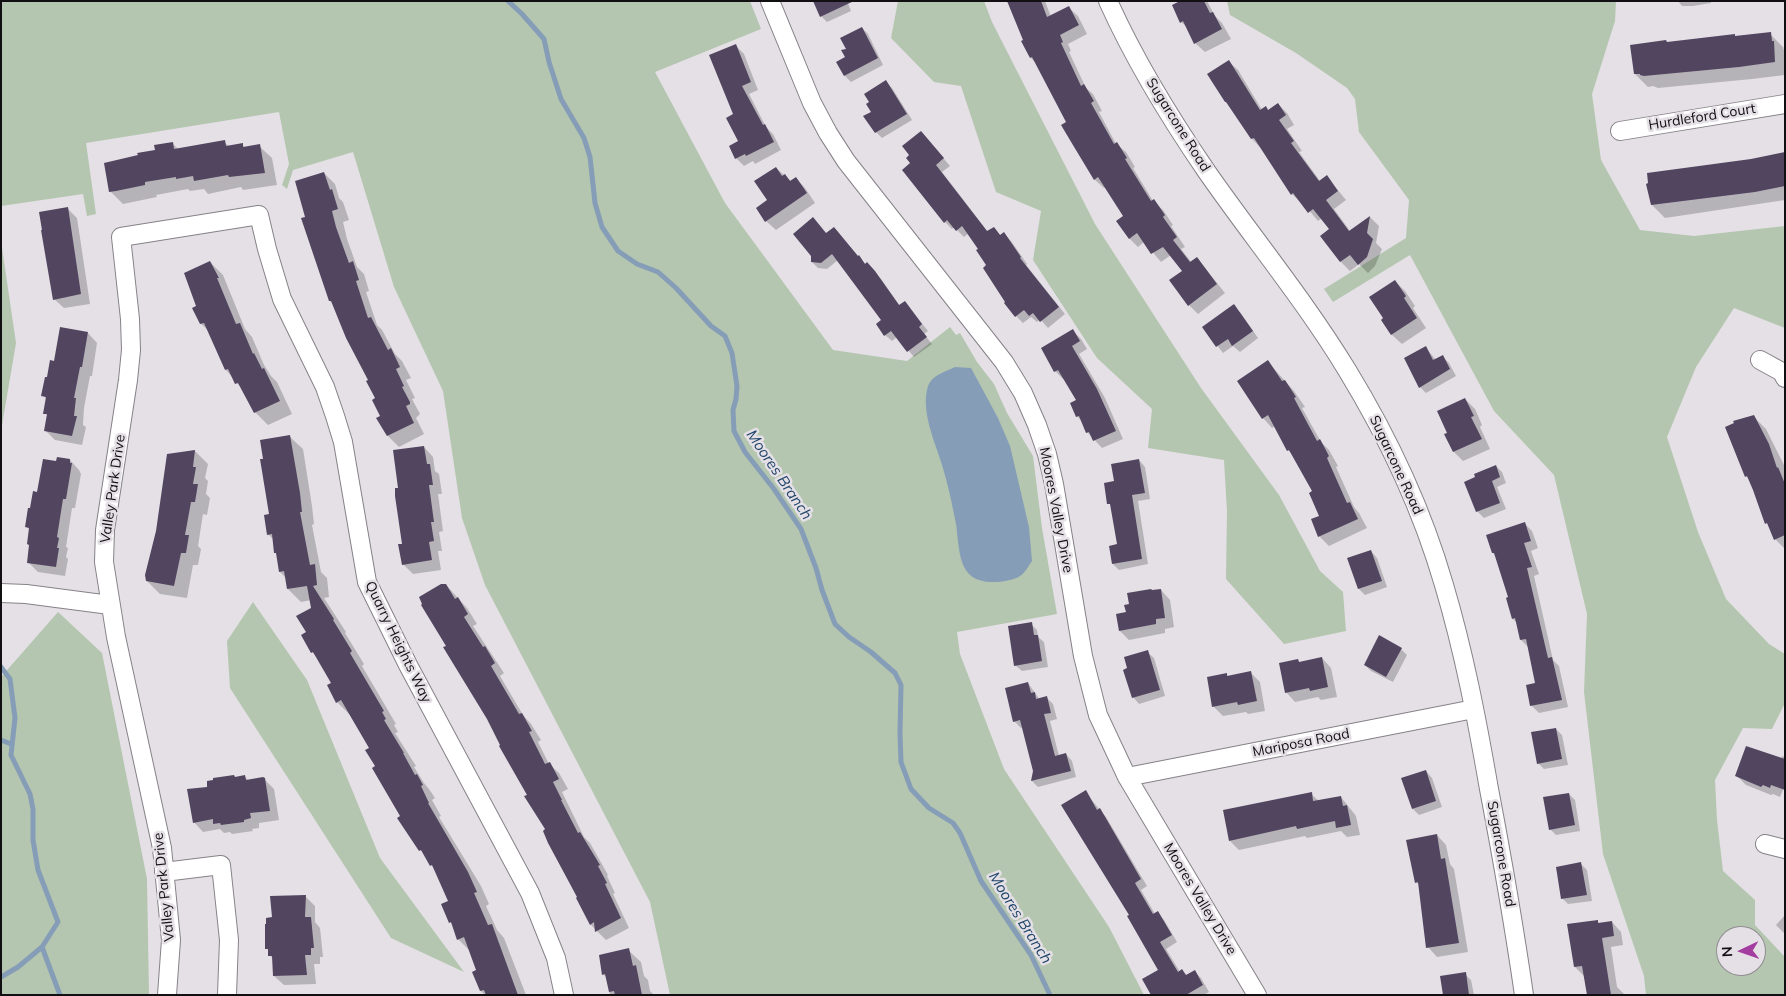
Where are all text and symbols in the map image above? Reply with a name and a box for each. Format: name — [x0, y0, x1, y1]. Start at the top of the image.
street label: Sugarcone Road — [1142, 75, 1214, 175]
street label: Hurdleford Court — [1647, 100, 1757, 134]
street label: Sugarcone Road — [1366, 413, 1426, 517]
water label: Moores Branch — [742, 427, 816, 523]
street label: Valley Park Drive — [97, 434, 129, 544]
street label: Moores Valley Drive — [1036, 446, 1076, 574]
street label: Quarry Heights Way — [361, 578, 435, 706]
street label: Mariposa Road — [1251, 725, 1351, 761]
street label: Sugarcone Road — [1483, 800, 1519, 908]
street label: Valley Park Drive — [150, 832, 178, 942]
street label: Moores Valley Drive — [1160, 840, 1240, 958]
water label: Moores Branch — [985, 869, 1055, 967]
north arrow — [1716, 926, 1766, 976]
text: N — [1718, 946, 1736, 957]

